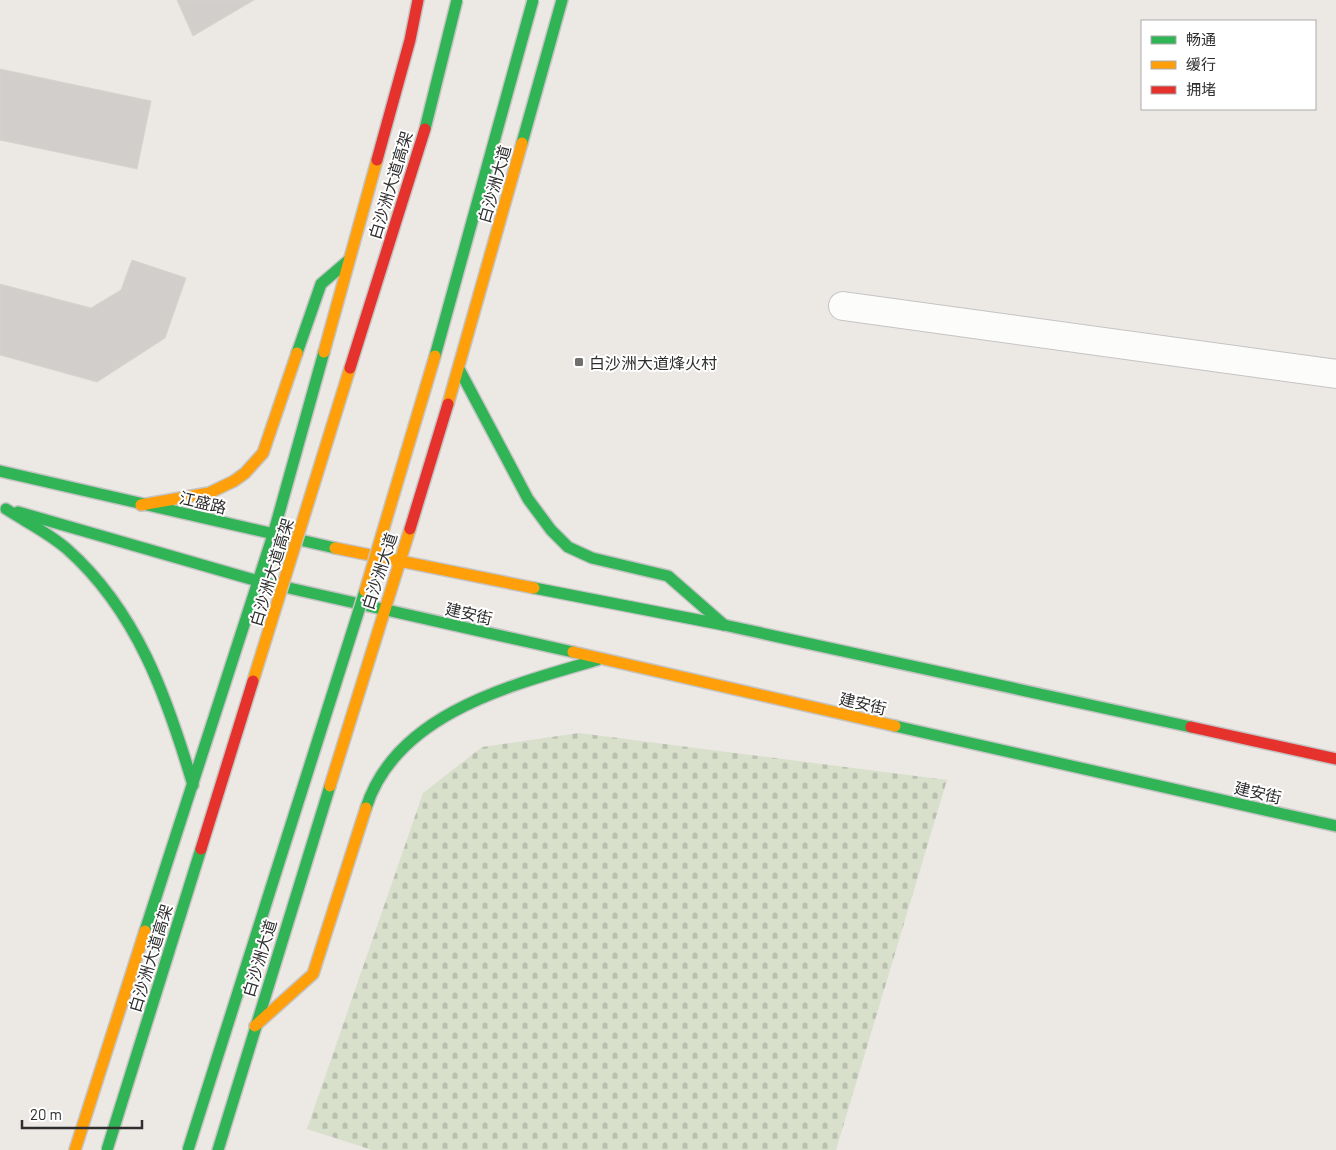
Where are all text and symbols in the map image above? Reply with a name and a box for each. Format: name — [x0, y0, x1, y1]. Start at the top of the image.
legend — [1141, 20, 1316, 110]
text: 畅通 — [1186, 30, 1216, 48]
text: 缓行 — [1186, 55, 1216, 73]
text: 拥堵 — [1186, 80, 1216, 98]
street label: 白沙洲大道高架 — [365, 129, 415, 241]
street label: 白沙洲大道 — [474, 143, 514, 225]
place label: 白沙洲大道烽火村 — [589, 353, 717, 372]
marker: 白沙洲大道烽火村 — [573, 356, 585, 368]
street label: 江盛路 — [177, 487, 229, 517]
street label: 白沙洲大道高架 — [246, 516, 296, 628]
street label: 白沙洲大道 — [358, 530, 400, 612]
street label: 建安街 — [443, 598, 495, 628]
street label: 建安街 — [837, 688, 889, 718]
street label: 建安街 — [1232, 777, 1284, 807]
street label: 白沙洲大道高架 — [125, 902, 175, 1014]
street label: 白沙洲大道 — [238, 917, 280, 999]
scale bar — [22, 1098, 142, 1130]
text: 20 m — [30, 1105, 62, 1123]

